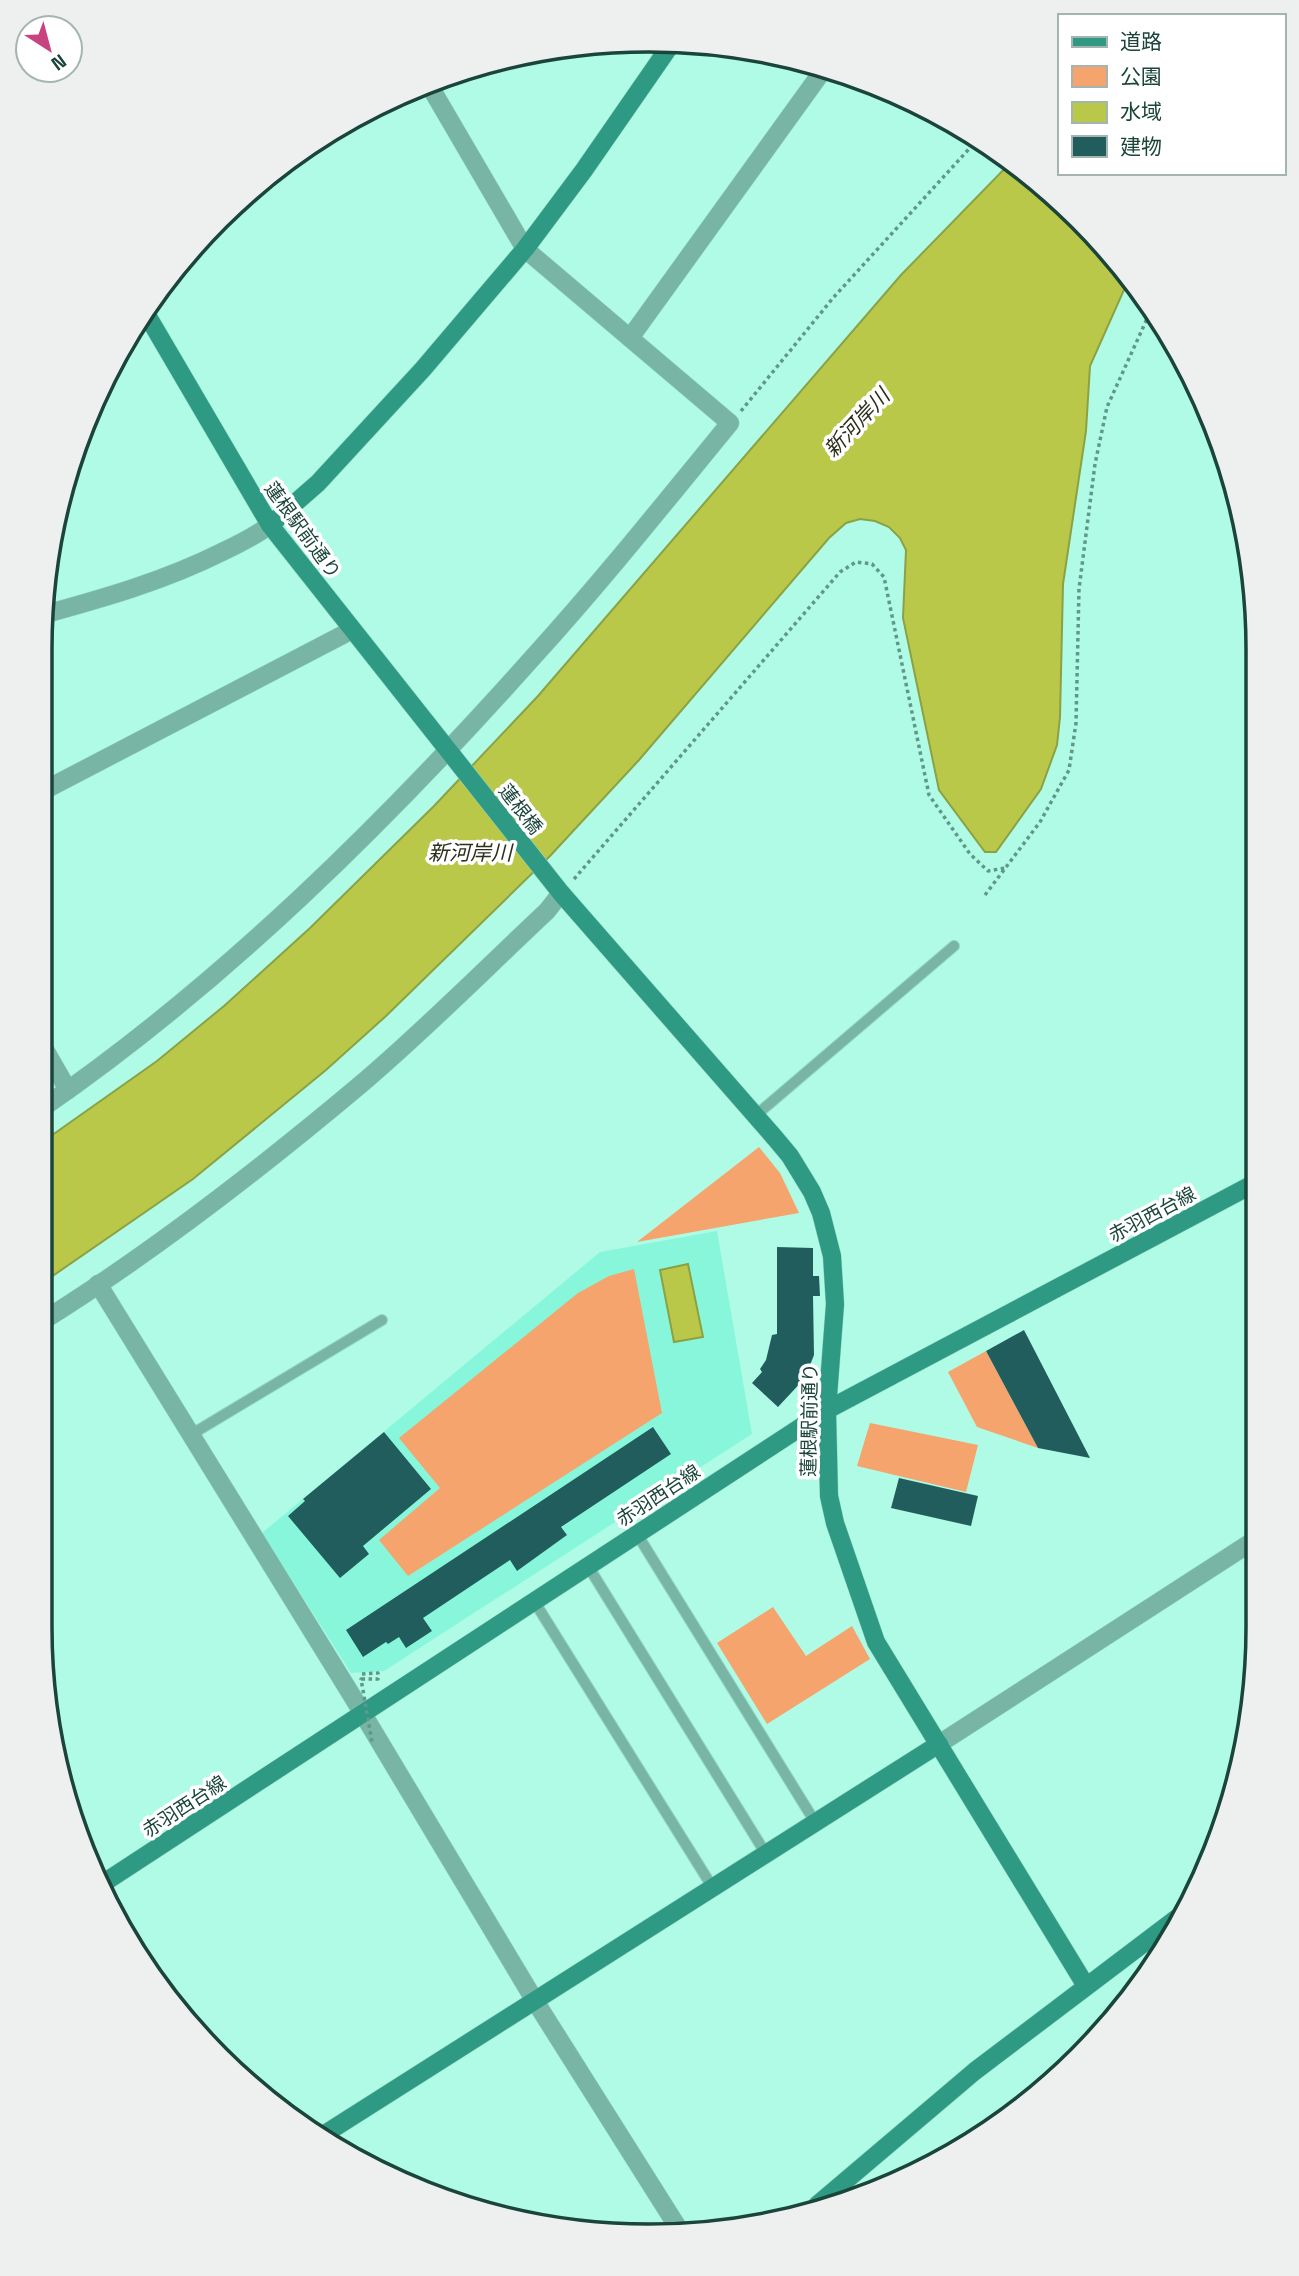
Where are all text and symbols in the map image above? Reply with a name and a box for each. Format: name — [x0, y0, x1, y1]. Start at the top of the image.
north arrow — [14, 14, 84, 84]
legend — [1058, 14, 1285, 175]
text: 道路 — [1120, 28, 1162, 55]
text: N — [46, 48, 71, 76]
text: 公園 — [1120, 63, 1162, 90]
text: 水域 — [1120, 98, 1162, 125]
text: 建物 — [1120, 133, 1162, 160]
water label: 新河岸川 — [818, 381, 897, 463]
street label: 蓮根駅前通り — [259, 477, 346, 584]
street label: 蓮根橋 — [493, 779, 548, 839]
water label: 新河岸川 — [428, 839, 514, 866]
street label: 赤羽西台線 — [1104, 1181, 1200, 1248]
street label: 蓮根駅前通り — [796, 1363, 823, 1477]
street label: 赤羽西台線 — [612, 1459, 705, 1532]
street label: 赤羽西台線 — [138, 1770, 231, 1843]

